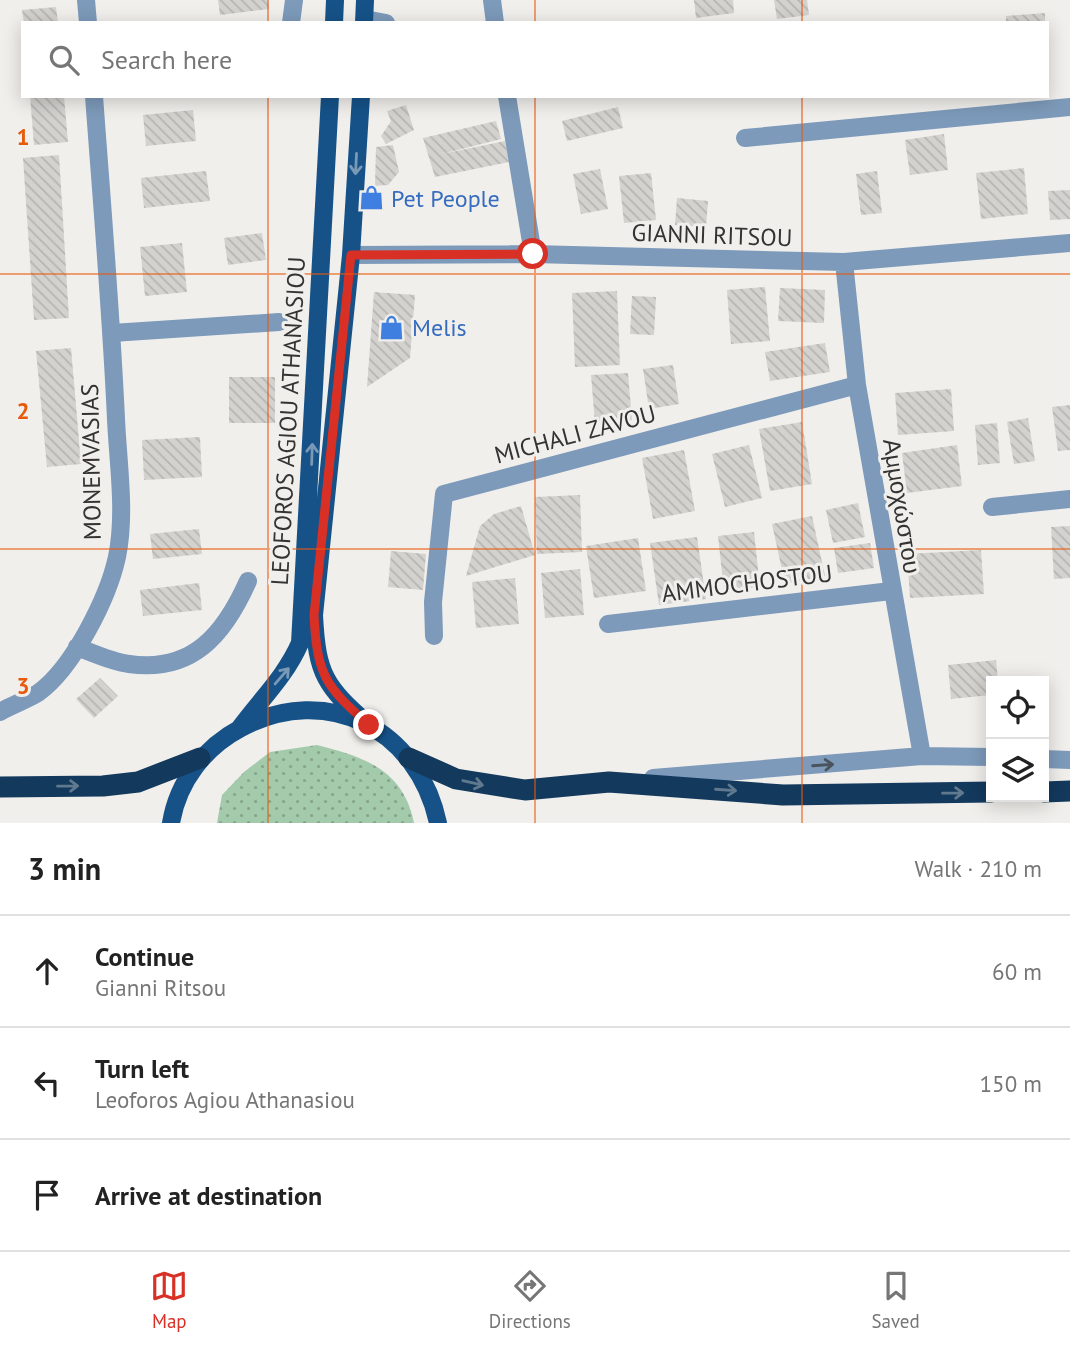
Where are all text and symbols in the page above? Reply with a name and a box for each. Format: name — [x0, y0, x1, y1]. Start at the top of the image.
search box — [21, 21, 1049, 98]
icon: search — [45, 41, 83, 79]
text: Search here — [101, 43, 232, 76]
text: 1 — [16, 122, 30, 151]
one-way arrow — [350, 153, 363, 176]
place label: Pet People — [391, 183, 500, 214]
shop icon: Pet People — [357, 184, 385, 212]
street label: GIANNI RITSOU — [631, 217, 793, 253]
route start — [517, 238, 548, 269]
street label: LEOFOROS AGIOU ATHANASIOU — [264, 256, 312, 586]
place label: Melis — [412, 312, 467, 343]
shop icon: Melis — [378, 313, 406, 341]
street label: MONEMVASIAS — [74, 383, 108, 541]
text: 2 — [16, 396, 30, 425]
street label: MICHALI ZAVOU — [491, 398, 659, 470]
street label: Αμμοχώστου — [876, 436, 928, 576]
one-way arrow — [305, 443, 318, 466]
street label: AMMOCHOSTOU — [660, 557, 834, 609]
one-way arrow — [274, 667, 290, 685]
text: 3 — [16, 671, 30, 700]
map controls — [986, 676, 1049, 802]
button: locate — [986, 676, 1049, 739]
route end — [353, 709, 384, 740]
button: layers — [986, 739, 1049, 802]
one-way arrow — [811, 758, 834, 771]
one-way arrow — [461, 777, 484, 790]
one-way arrow — [56, 779, 79, 793]
one-way arrow — [714, 784, 737, 797]
one-way arrow — [941, 786, 964, 799]
text: 3 min — [28, 849, 101, 888]
text: Walk · 210 m — [915, 854, 1042, 883]
text: Continue — [95, 940, 194, 973]
icon: ahead — [28, 952, 66, 990]
text: 60 m — [992, 957, 1042, 986]
text: Gianni Ritsou — [95, 973, 226, 1002]
text: Turn left — [95, 1052, 189, 1085]
icon: left — [28, 1064, 66, 1102]
text: 150 m — [980, 1069, 1042, 1098]
text: Leoforos Agiou Athanasiou — [95, 1085, 355, 1114]
icon: arrive — [28, 1176, 66, 1214]
text: Arrive at destination — [95, 1179, 322, 1212]
tab: Map — [150, 1267, 188, 1333]
tab: Directions — [489, 1267, 571, 1333]
tab: Saved — [871, 1267, 920, 1333]

